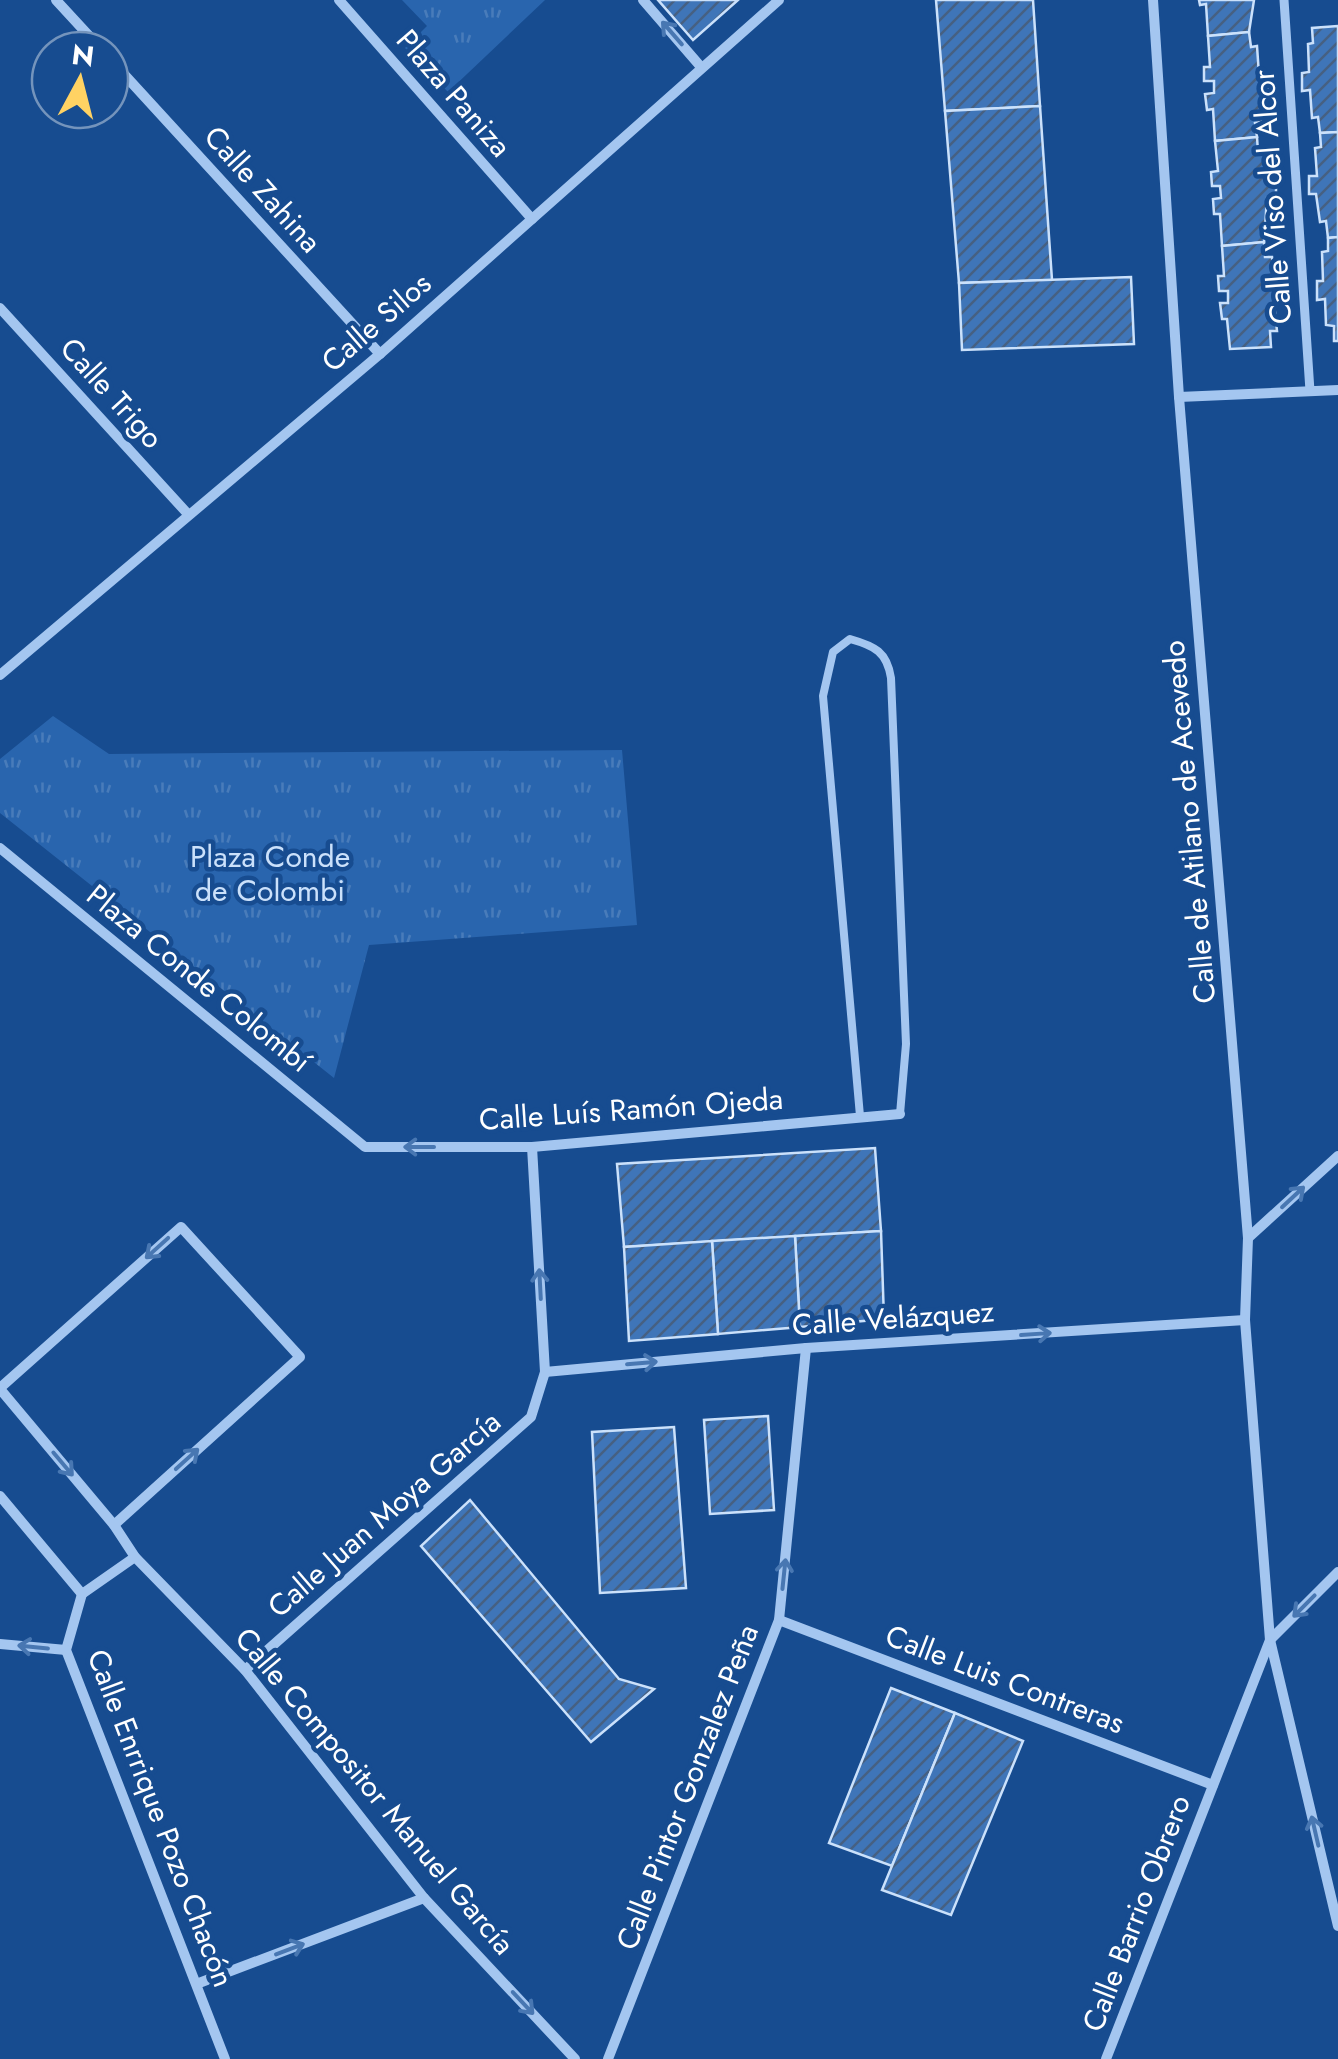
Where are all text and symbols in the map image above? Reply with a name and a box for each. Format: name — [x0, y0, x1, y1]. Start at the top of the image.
street label: Plaza Paniza — [386, 20, 522, 166]
one-way arrow — [662, 21, 684, 47]
north arrow — [30, 30, 130, 130]
text: N — [69, 34, 97, 77]
street label: Calle Viso del Alcor — [1242, 68, 1302, 325]
street label: Calle Zahina — [194, 116, 332, 262]
street label: Calle Silos — [312, 262, 440, 382]
street label: Calle Trigo — [50, 328, 174, 458]
street label: Calle de Atilano de Acevedo — [1152, 639, 1226, 1005]
park label: Plaza Conde de Colombi — [190, 835, 350, 912]
street label: Plaza Conde Colombí — [78, 874, 321, 1083]
street label: Calle Luís Ramón Ojeda — [478, 1077, 784, 1141]
one-way arrow — [404, 1138, 436, 1156]
one-way arrow — [1280, 1186, 1305, 1209]
one-way arrow — [145, 1237, 170, 1260]
one-way arrow — [530, 1268, 549, 1300]
street label: Calle Velázquez — [790, 1289, 996, 1347]
one-way arrow — [1019, 1324, 1051, 1343]
one-way arrow — [625, 1353, 657, 1372]
street label: Calle Juan Moya García — [258, 1401, 510, 1627]
one-way arrow — [174, 1448, 199, 1471]
one-way arrow — [52, 1450, 74, 1476]
one-way arrow — [775, 1558, 794, 1591]
one-way arrow — [1292, 1594, 1316, 1618]
street label: Calle Luis Contreras — [879, 1614, 1131, 1744]
street label: Calle Compositor Manuel García — [225, 1618, 525, 1964]
street label: Calle Pintor Gonzalez Peña — [605, 1618, 769, 1956]
one-way arrow — [17, 1638, 50, 1657]
street label: Calle Enrrique Pozo Chacón — [77, 1643, 245, 1993]
street label: Calle Barrio Obrero — [1071, 1788, 1201, 2038]
one-way arrow — [1305, 1816, 1323, 1848]
one-way arrow — [275, 1938, 305, 1956]
one-way arrow — [511, 1991, 535, 2015]

